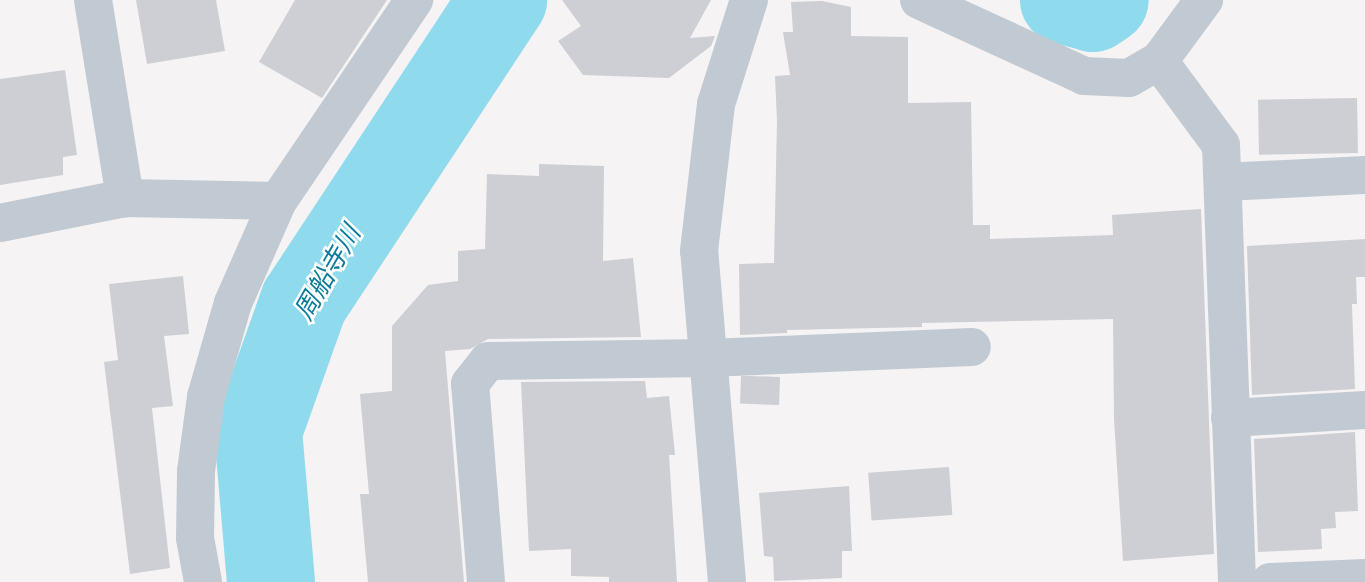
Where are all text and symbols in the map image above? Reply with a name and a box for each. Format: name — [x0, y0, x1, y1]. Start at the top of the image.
water label: 周船寺川 — [288, 220, 368, 326]

